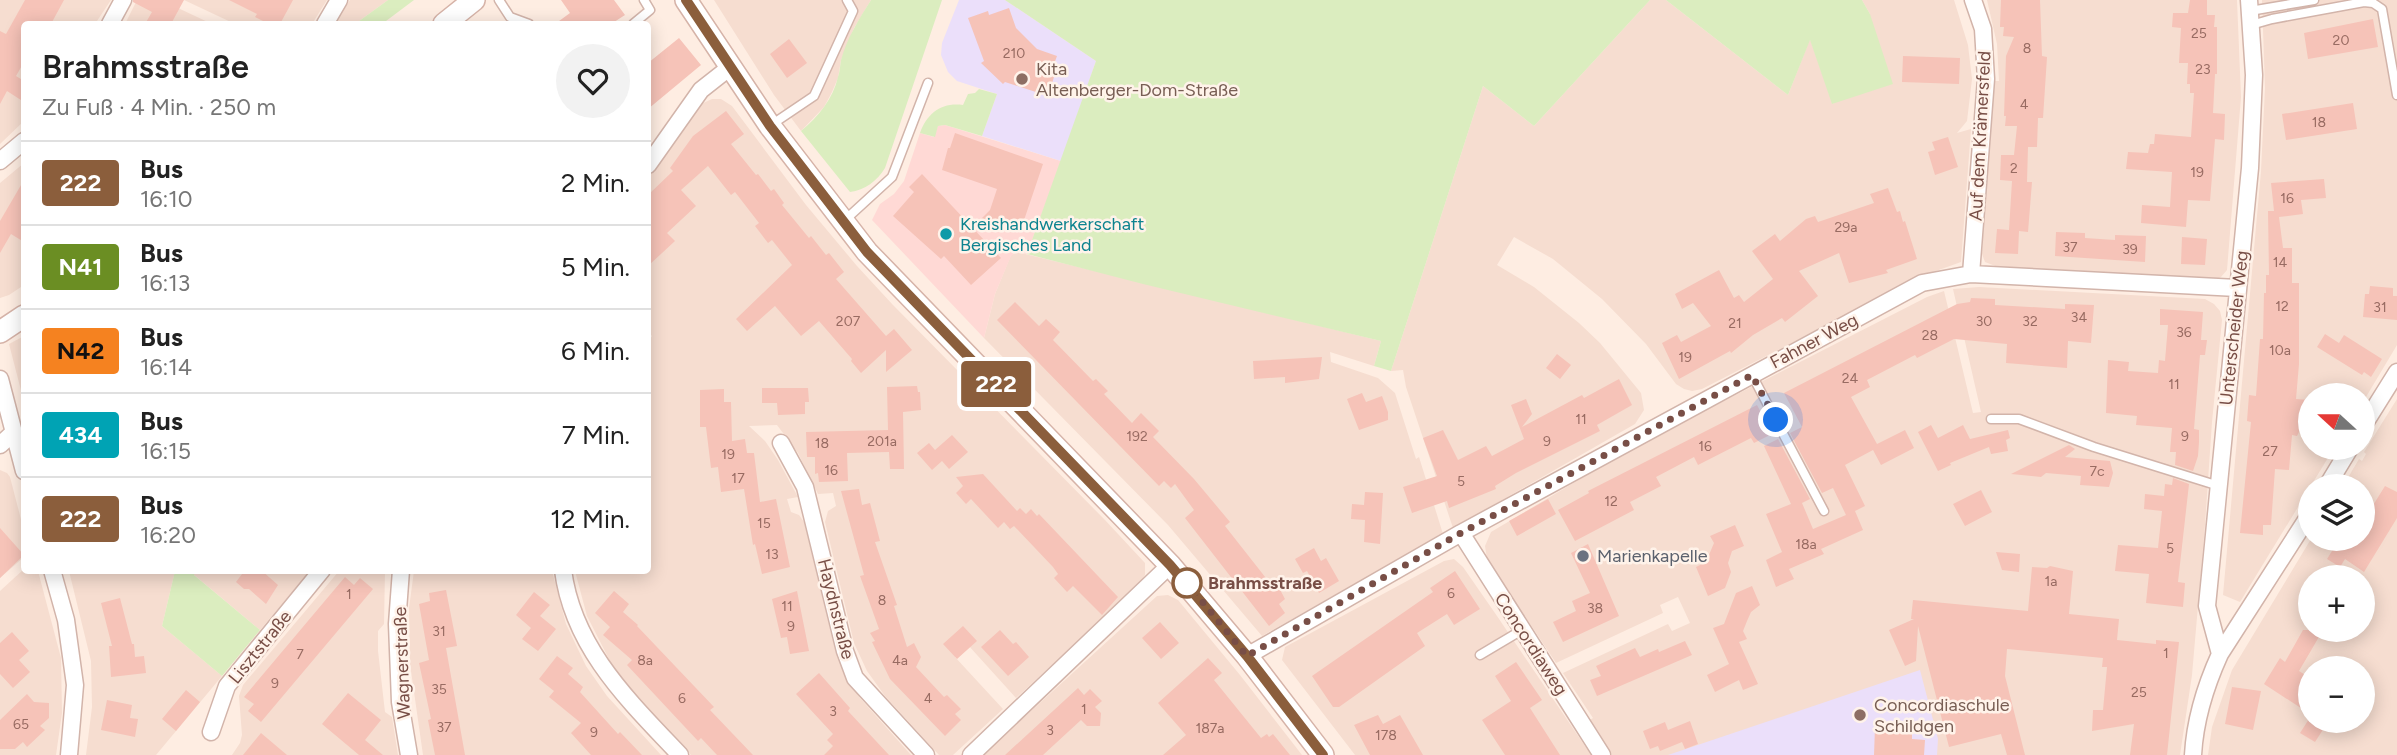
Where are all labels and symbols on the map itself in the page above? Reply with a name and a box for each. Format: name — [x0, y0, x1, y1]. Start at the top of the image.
house number: 25 — [2191, 25, 2207, 42]
house number: 20 — [2333, 32, 2349, 49]
house number: 8 — [2023, 40, 2031, 57]
house number: 210 — [1003, 45, 1025, 62]
street label: Auf dem Krämersfeld — [1965, 50, 1995, 222]
place label: Kita Altenberger-Dom-Straße — [1036, 58, 1238, 101]
house number: 23 — [2195, 61, 2211, 78]
marker: Kita Altenberger-Dom-Straße — [1014, 71, 1030, 87]
house number: 4 — [2020, 96, 2029, 113]
house number: 18 — [2312, 114, 2326, 131]
house number: 2 — [2010, 160, 2018, 177]
house number: 19 — [2190, 164, 2204, 181]
house number: 16 — [2280, 190, 2294, 207]
place label: Kreishandwerkerschaft Bergisches Land — [960, 213, 1144, 256]
house number: 29a — [1835, 219, 1857, 236]
marker: Kreishandwerkerschaft Bergisches Land — [938, 226, 954, 242]
house number: 37 — [2062, 239, 2078, 256]
house number: 39 — [2122, 241, 2138, 258]
street label: Unterscheider Weg — [2215, 250, 2253, 406]
house number: 14 — [2273, 254, 2288, 271]
house number: 12 — [2275, 298, 2289, 315]
house number: 31 — [2373, 299, 2387, 316]
street label: Fahner Weg — [1766, 309, 1862, 373]
house number: 34 — [2071, 309, 2087, 326]
house number: 207 — [836, 313, 861, 330]
house number: 30 — [1976, 313, 1992, 330]
house number: 32 — [2022, 313, 2038, 330]
house number: 21 — [1728, 315, 1742, 332]
house number: 36 — [2176, 324, 2192, 341]
house number: 28 — [1922, 327, 1938, 344]
house number: 10a — [2269, 342, 2291, 359]
house number: 19 — [1678, 349, 1692, 366]
line badge: 222 — [956, 361, 1036, 407]
house number: 24 — [1842, 370, 1859, 387]
house number: 11 — [2168, 376, 2180, 393]
north arrow — [2298, 383, 2375, 460]
your location — [1758, 402, 1793, 437]
house number: 11 — [1575, 411, 1587, 428]
house number: 192 — [1126, 428, 1148, 445]
house number: 9 — [2181, 428, 2189, 445]
house number: 201a — [867, 433, 897, 450]
house number: 9 — [1543, 433, 1551, 450]
house number: 18 — [815, 435, 829, 452]
house number: 16 — [1698, 438, 1712, 455]
house number: 27 — [2262, 443, 2278, 460]
house number: 19 — [721, 446, 735, 463]
house number: 16 — [824, 462, 838, 479]
house number: 7c — [2089, 463, 2105, 480]
house number: 17 — [731, 470, 745, 487]
house number: 5 — [1457, 473, 1465, 490]
house number: 12 — [1604, 493, 1618, 510]
house number: 15 — [757, 515, 771, 532]
house number: 18a — [1795, 536, 1817, 553]
house number: 5 — [2166, 540, 2174, 557]
place label: Marienkapelle — [1597, 545, 1708, 567]
house number: 13 — [765, 546, 779, 563]
marker: Marienkapelle — [1575, 548, 1591, 564]
street label: Haydnstraße — [813, 556, 859, 662]
marker: Brahmsstraße — [1172, 568, 1202, 598]
place label: Brahmsstraße — [1208, 572, 1322, 594]
house number: 1a — [2045, 573, 2057, 590]
house number: 6 — [1447, 585, 1455, 602]
house number: 1 — [346, 586, 352, 603]
street label: Concordiaweg — [1490, 589, 1572, 699]
house number: 8 — [878, 592, 886, 609]
house number: 11 — [781, 598, 793, 615]
house number: 38 — [1587, 600, 1603, 617]
street label: Lisztstraße — [224, 606, 296, 688]
street label: Wagnerstraße — [389, 606, 415, 720]
house number: 9 — [787, 618, 795, 635]
house number: 31 — [432, 623, 446, 640]
house number: 1 — [2163, 645, 2169, 662]
house number: 7 — [296, 646, 304, 663]
house number: 8a — [637, 652, 653, 669]
house number: 4a — [892, 652, 908, 669]
house number: 9 — [271, 675, 279, 692]
house number: 35 — [431, 681, 447, 698]
house number: 25 — [2131, 684, 2147, 701]
house number: 6 — [678, 690, 686, 707]
house number: 4 — [924, 690, 933, 707]
place label: Concordiaschule Schildgen — [1874, 694, 2010, 737]
house number: 1 — [1081, 701, 1087, 718]
house number: 3 — [829, 703, 837, 720]
marker: Concordiaschule Schildgen — [1852, 707, 1868, 723]
house number: 65 — [13, 716, 29, 733]
house number: 37 — [436, 719, 452, 736]
house number: 187a — [1195, 720, 1225, 737]
house number: 3 — [1046, 722, 1054, 739]
house number: 9 — [590, 724, 598, 741]
house number: 178 — [1375, 727, 1397, 744]

